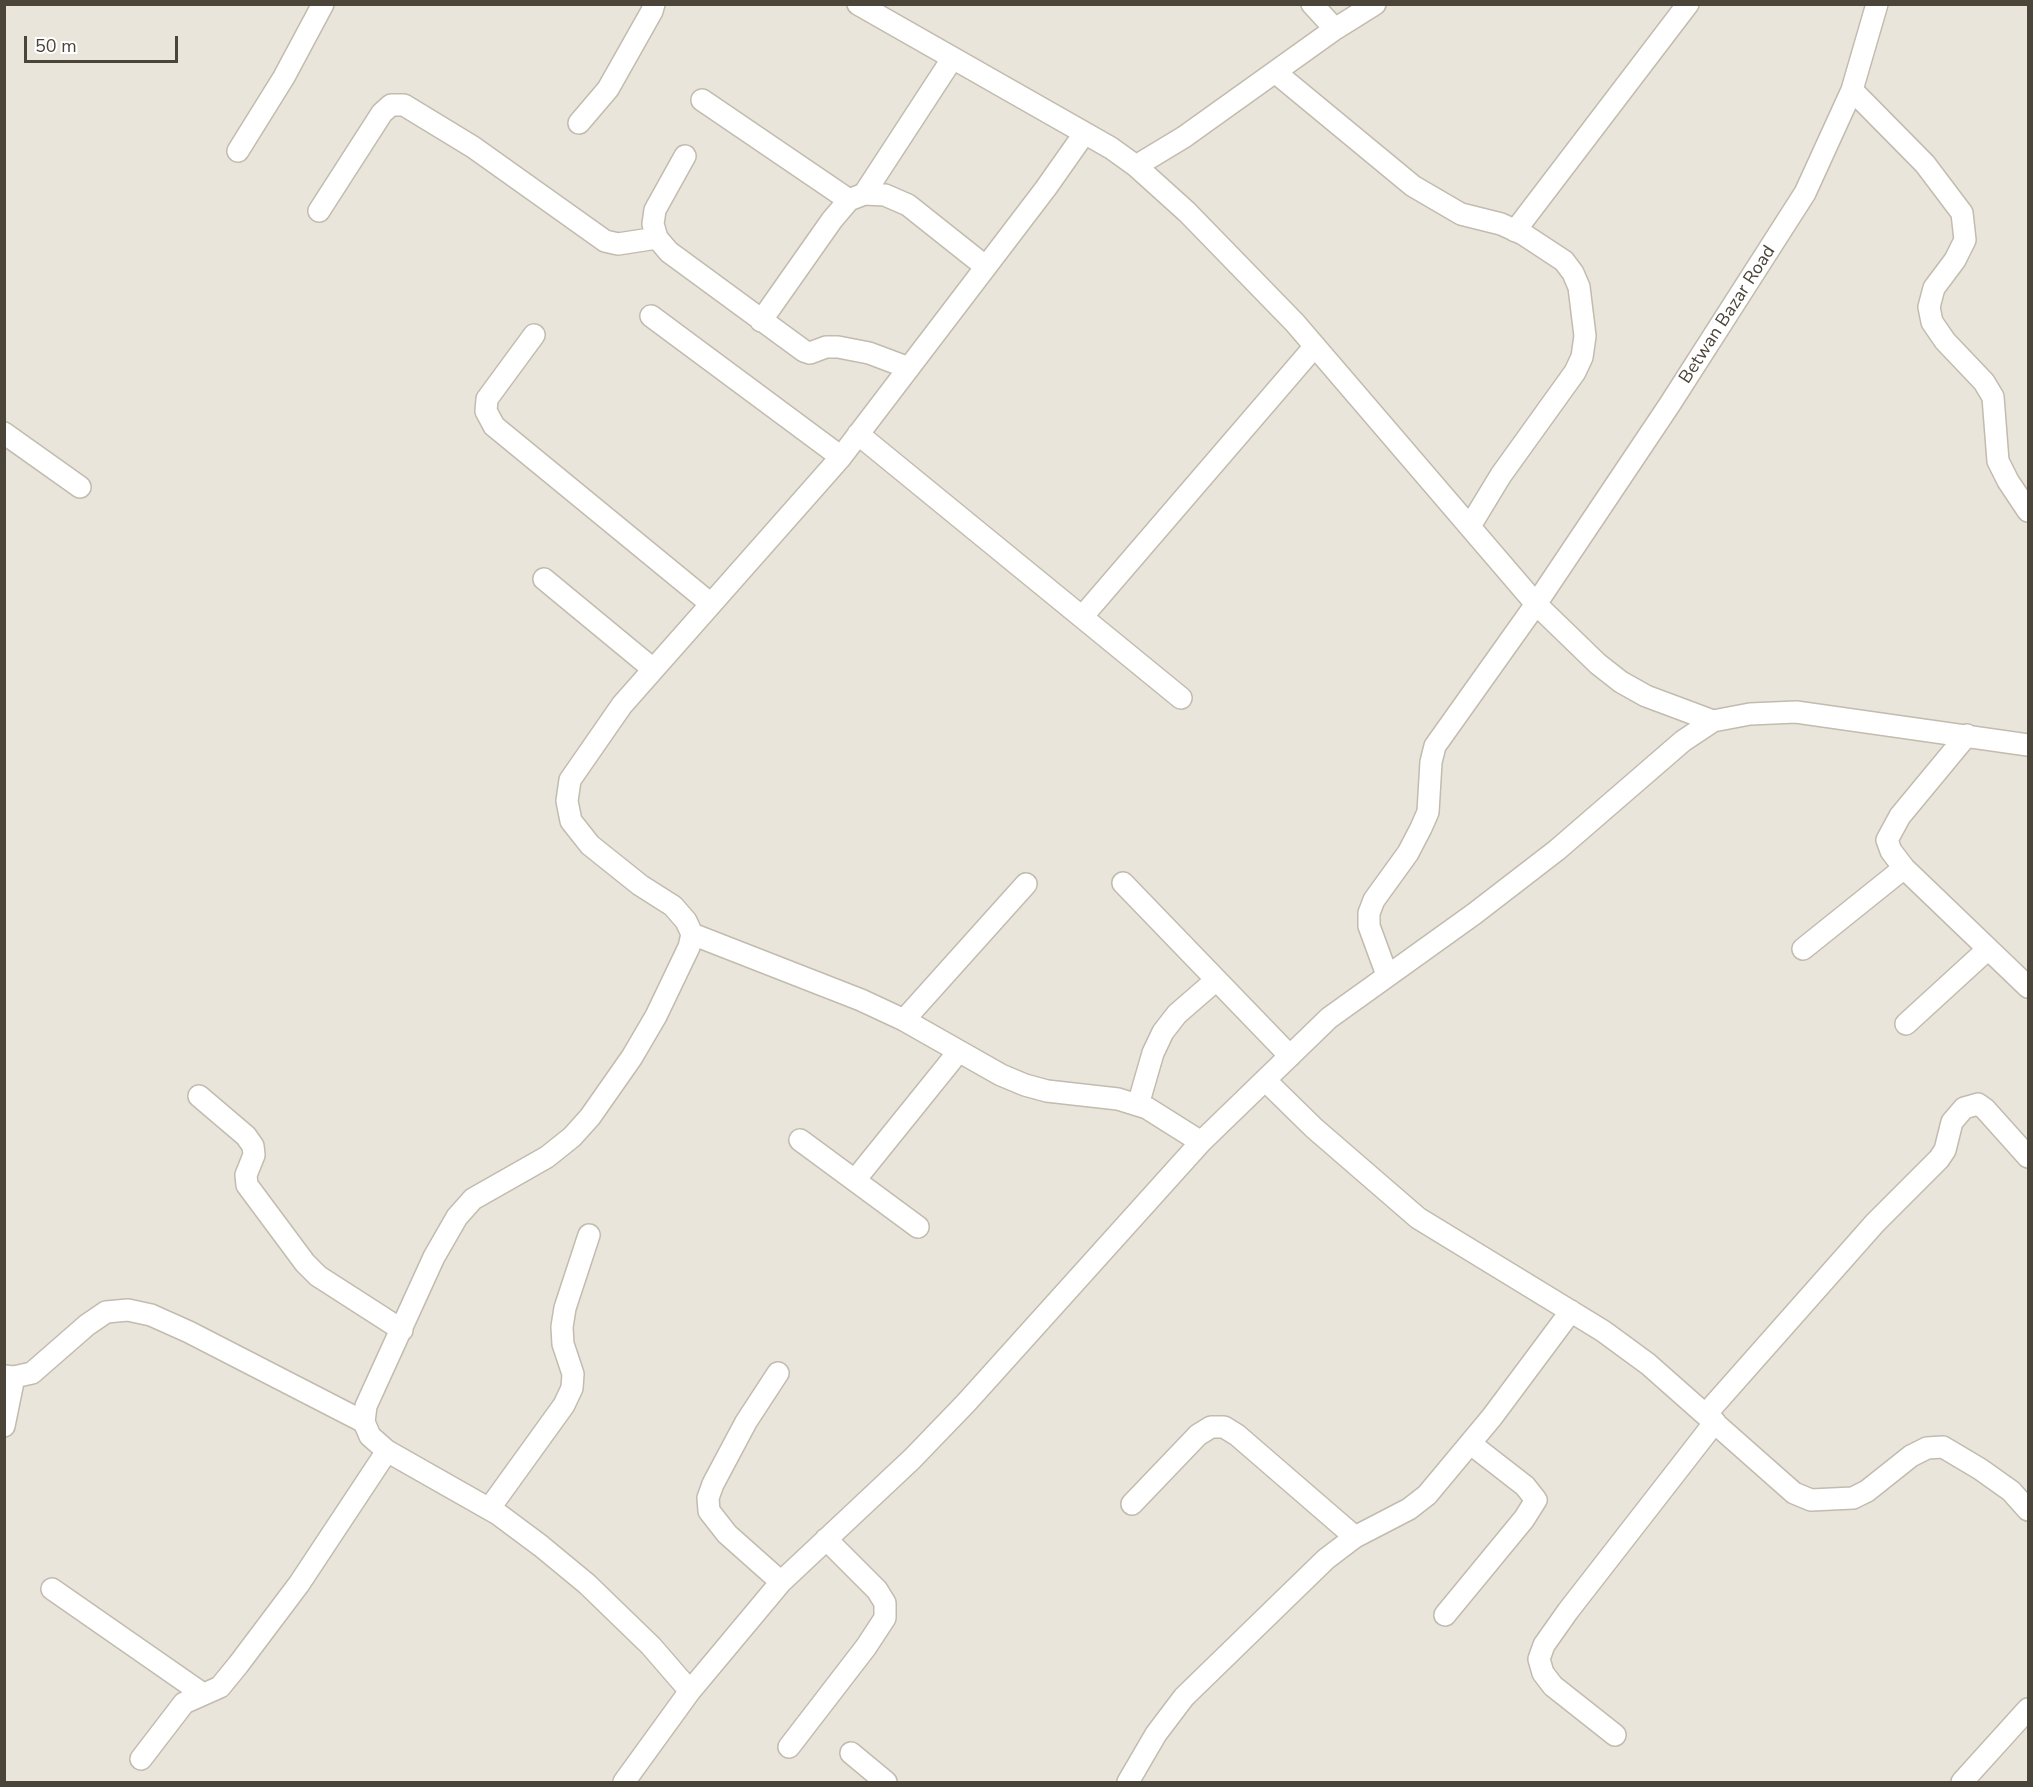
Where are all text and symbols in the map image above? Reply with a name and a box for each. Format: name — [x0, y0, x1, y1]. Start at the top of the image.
scale bar — [27, 24, 182, 62]
text: 50 m — [35, 34, 77, 58]
street label: Betwan Bazar Road — [1675, 242, 1781, 388]

